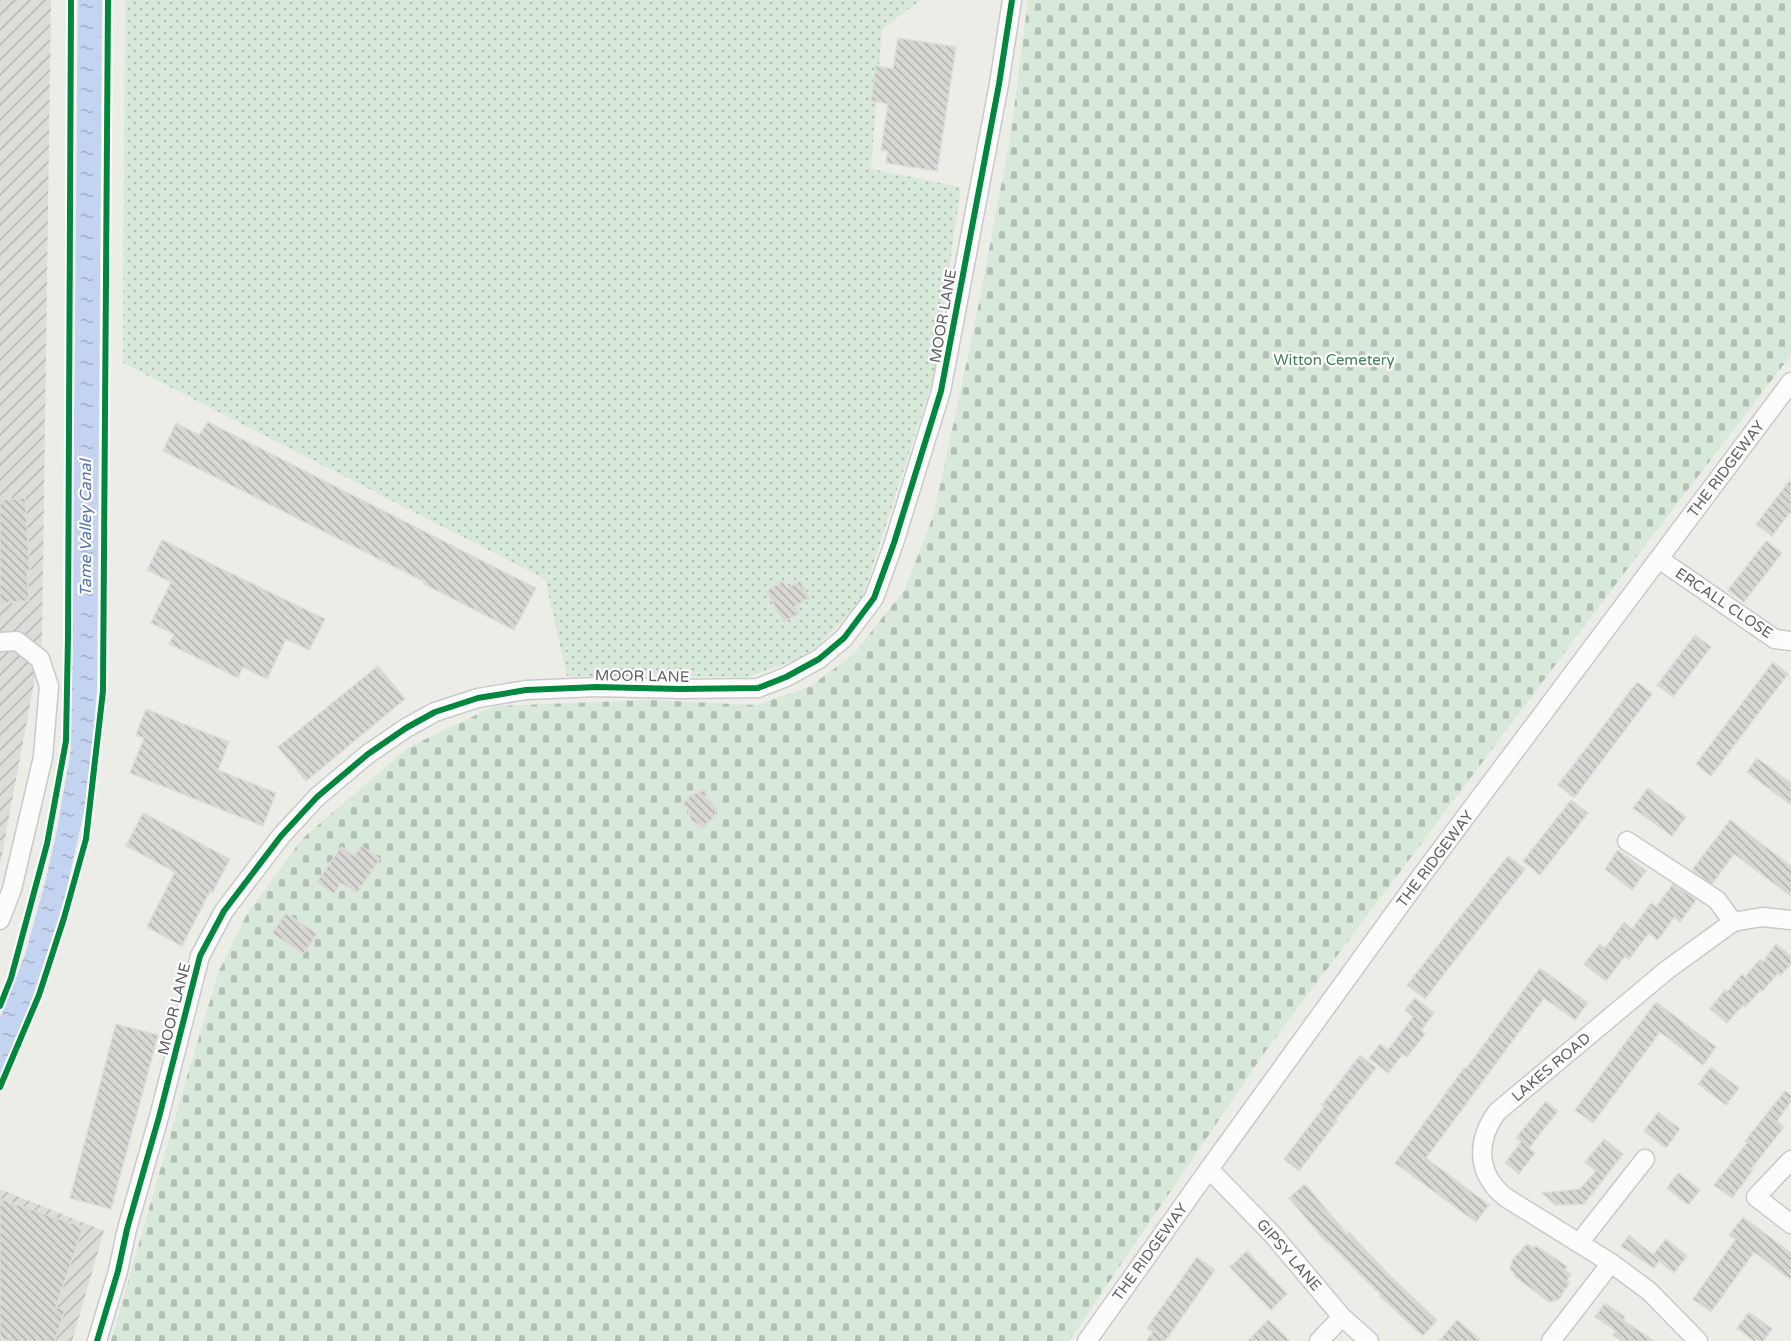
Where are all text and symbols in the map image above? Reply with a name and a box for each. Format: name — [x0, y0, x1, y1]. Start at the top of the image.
street label: MOOR LANE — [926, 268, 960, 364]
park label: Witton Cemetery — [1273, 351, 1395, 369]
street label: THE RIDGEWAY — [1684, 417, 1768, 521]
water label: Tame Valley Canal — [76, 457, 96, 597]
street label: ERCALL CLOSE — [1672, 564, 1776, 642]
street label: MOOR LANE — [595, 666, 689, 686]
street label: THE RIDGEWAY — [1393, 807, 1477, 911]
street label: MOOR LANE — [154, 961, 194, 1057]
street label: LAKES ROAD — [1508, 1029, 1594, 1105]
street label: THE RIDGEWAY — [1109, 1199, 1192, 1304]
street label: GIPSY LANE — [1253, 1215, 1325, 1295]

